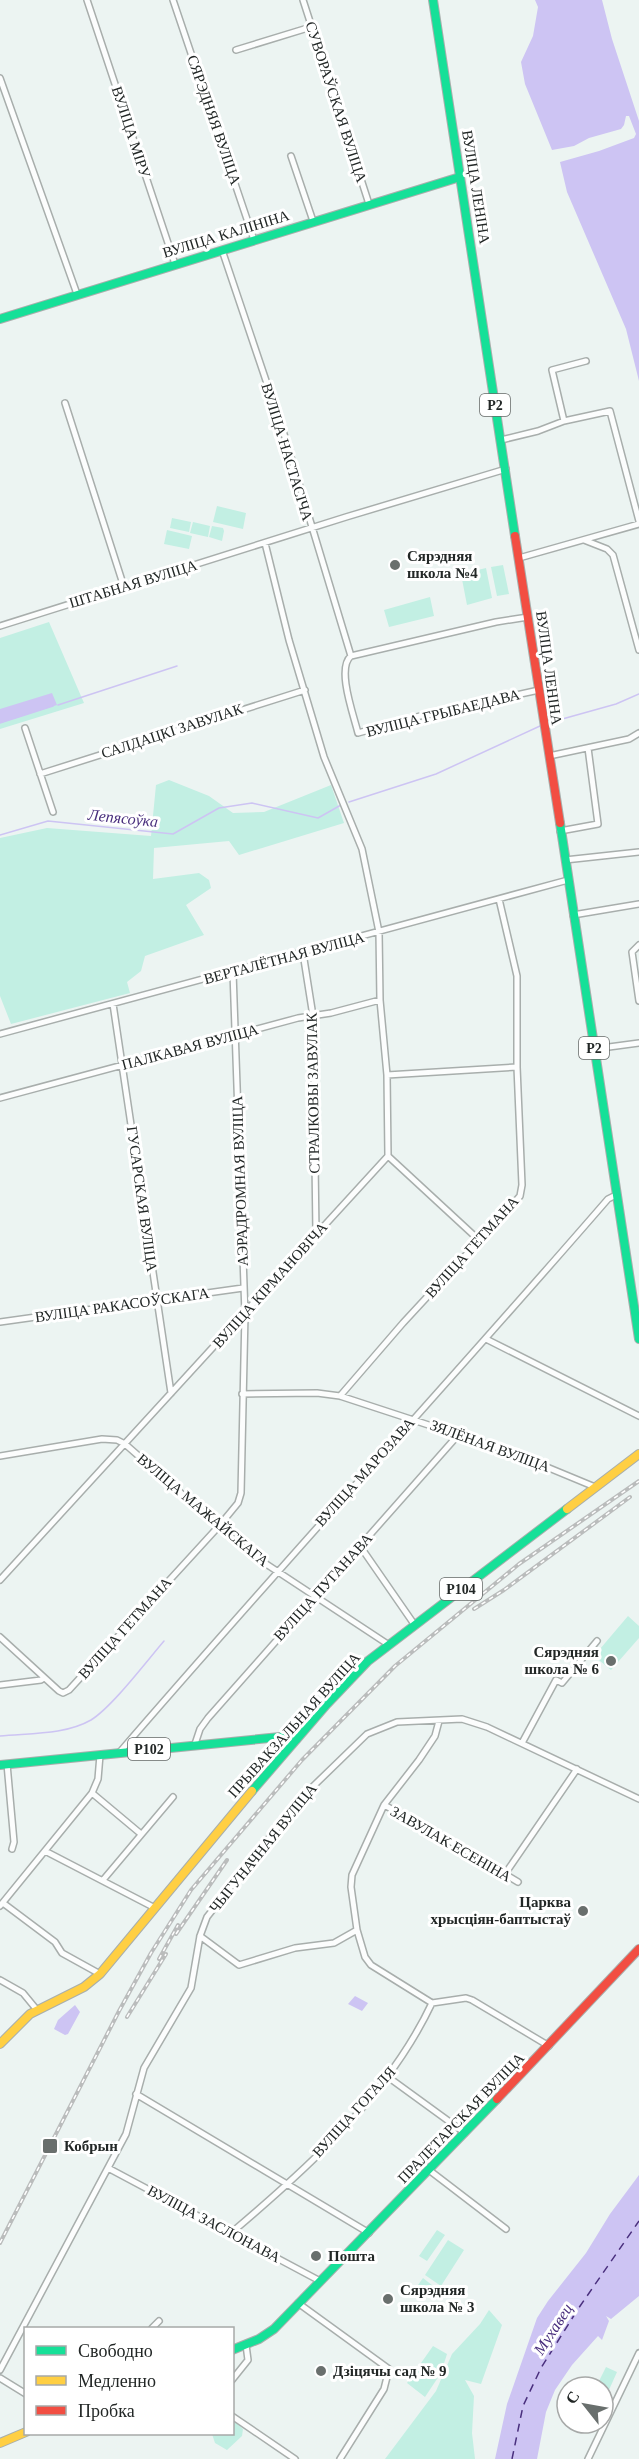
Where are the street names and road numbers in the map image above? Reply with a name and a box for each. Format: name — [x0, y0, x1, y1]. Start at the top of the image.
street label: СУВОРАЎСКАЯ ВУЛІЦА — [302, 19, 370, 185]
street label: СЯРЭДНЯЯ ВУЛІЦА — [184, 53, 244, 187]
street label: ВУЛІЦА МІРУ — [109, 84, 153, 180]
street label: ВУЛІЦА ЛЕНІНА — [459, 129, 493, 245]
street label: ВУЛІЦА КАЛІНІНА — [161, 207, 292, 261]
street label: ВУЛІЦА НАСТАСІЧА — [258, 381, 316, 523]
road number: Р2 — [480, 394, 510, 416]
street label: ШТАБНАЯ ВУЛІЦА — [67, 557, 199, 611]
street label: ВУЛІЦА ЛЕНІНА — [533, 610, 565, 726]
street label: ВУЛІЦА ГРЫБАЕДАВА — [365, 686, 522, 740]
street label: САЛДАЦКІ ЗАВУЛАК — [99, 700, 246, 761]
street label: ВЕРТАЛЁТНАЯ ВУЛІЦА — [202, 929, 366, 987]
street label: СТРАЛКОВЫ ЗАВУЛАК — [304, 1011, 322, 1174]
street label: ПАЛКАВАЯ ВУЛІЦА — [120, 1021, 260, 1073]
road number: Р2 — [579, 1037, 609, 1059]
street label: АЭРАДРОМНАЯ ВУЛІЦА — [229, 1095, 251, 1266]
street label: ГУСАРСКАЯ ВУЛІЦА — [124, 1125, 160, 1273]
street label: ВУЛІЦА ГЕТМАНА — [422, 1193, 522, 1301]
street label: ВУЛІЦА КІРМАНОВІЧА — [209, 1219, 331, 1351]
street label: ВУЛІЦА РАКАСОЎСКАГА — [34, 1285, 210, 1325]
street label: ВУЛІЦА МАРОЗАВА — [312, 1414, 418, 1529]
street label: ЗЯЛЁНАЯ ВУЛІЦА — [428, 1417, 552, 1475]
street label: ВУЛІЦА МАЖАЙСКАГА — [134, 1450, 272, 1570]
street label: ВУЛІЦА ПУГАНАВА — [270, 1530, 376, 1644]
street label: ВУЛІЦА ГЕТМАНА — [75, 1574, 175, 1682]
road number: Р104 — [440, 1578, 482, 1600]
street label: ПРЫВАКЗАЛЬНАЯ ВУЛІЦА — [225, 1649, 363, 1801]
road number: Р102 — [128, 1738, 170, 1760]
street label: ЧЫГУНАЧНАЯ ВУЛІЦА — [206, 1780, 320, 1916]
street label: ЗАВУЛАК ЕСЕНІНА — [388, 1803, 514, 1885]
street label: ПРАЛЕТАРСКАЯ ВУЛІЦА — [395, 2050, 527, 2186]
street label: ВУЛІЦА ГОГАЛЯ — [309, 2064, 399, 2160]
street label: ВУЛІЦА ЗАСЛОНАВА — [145, 2182, 283, 2266]

